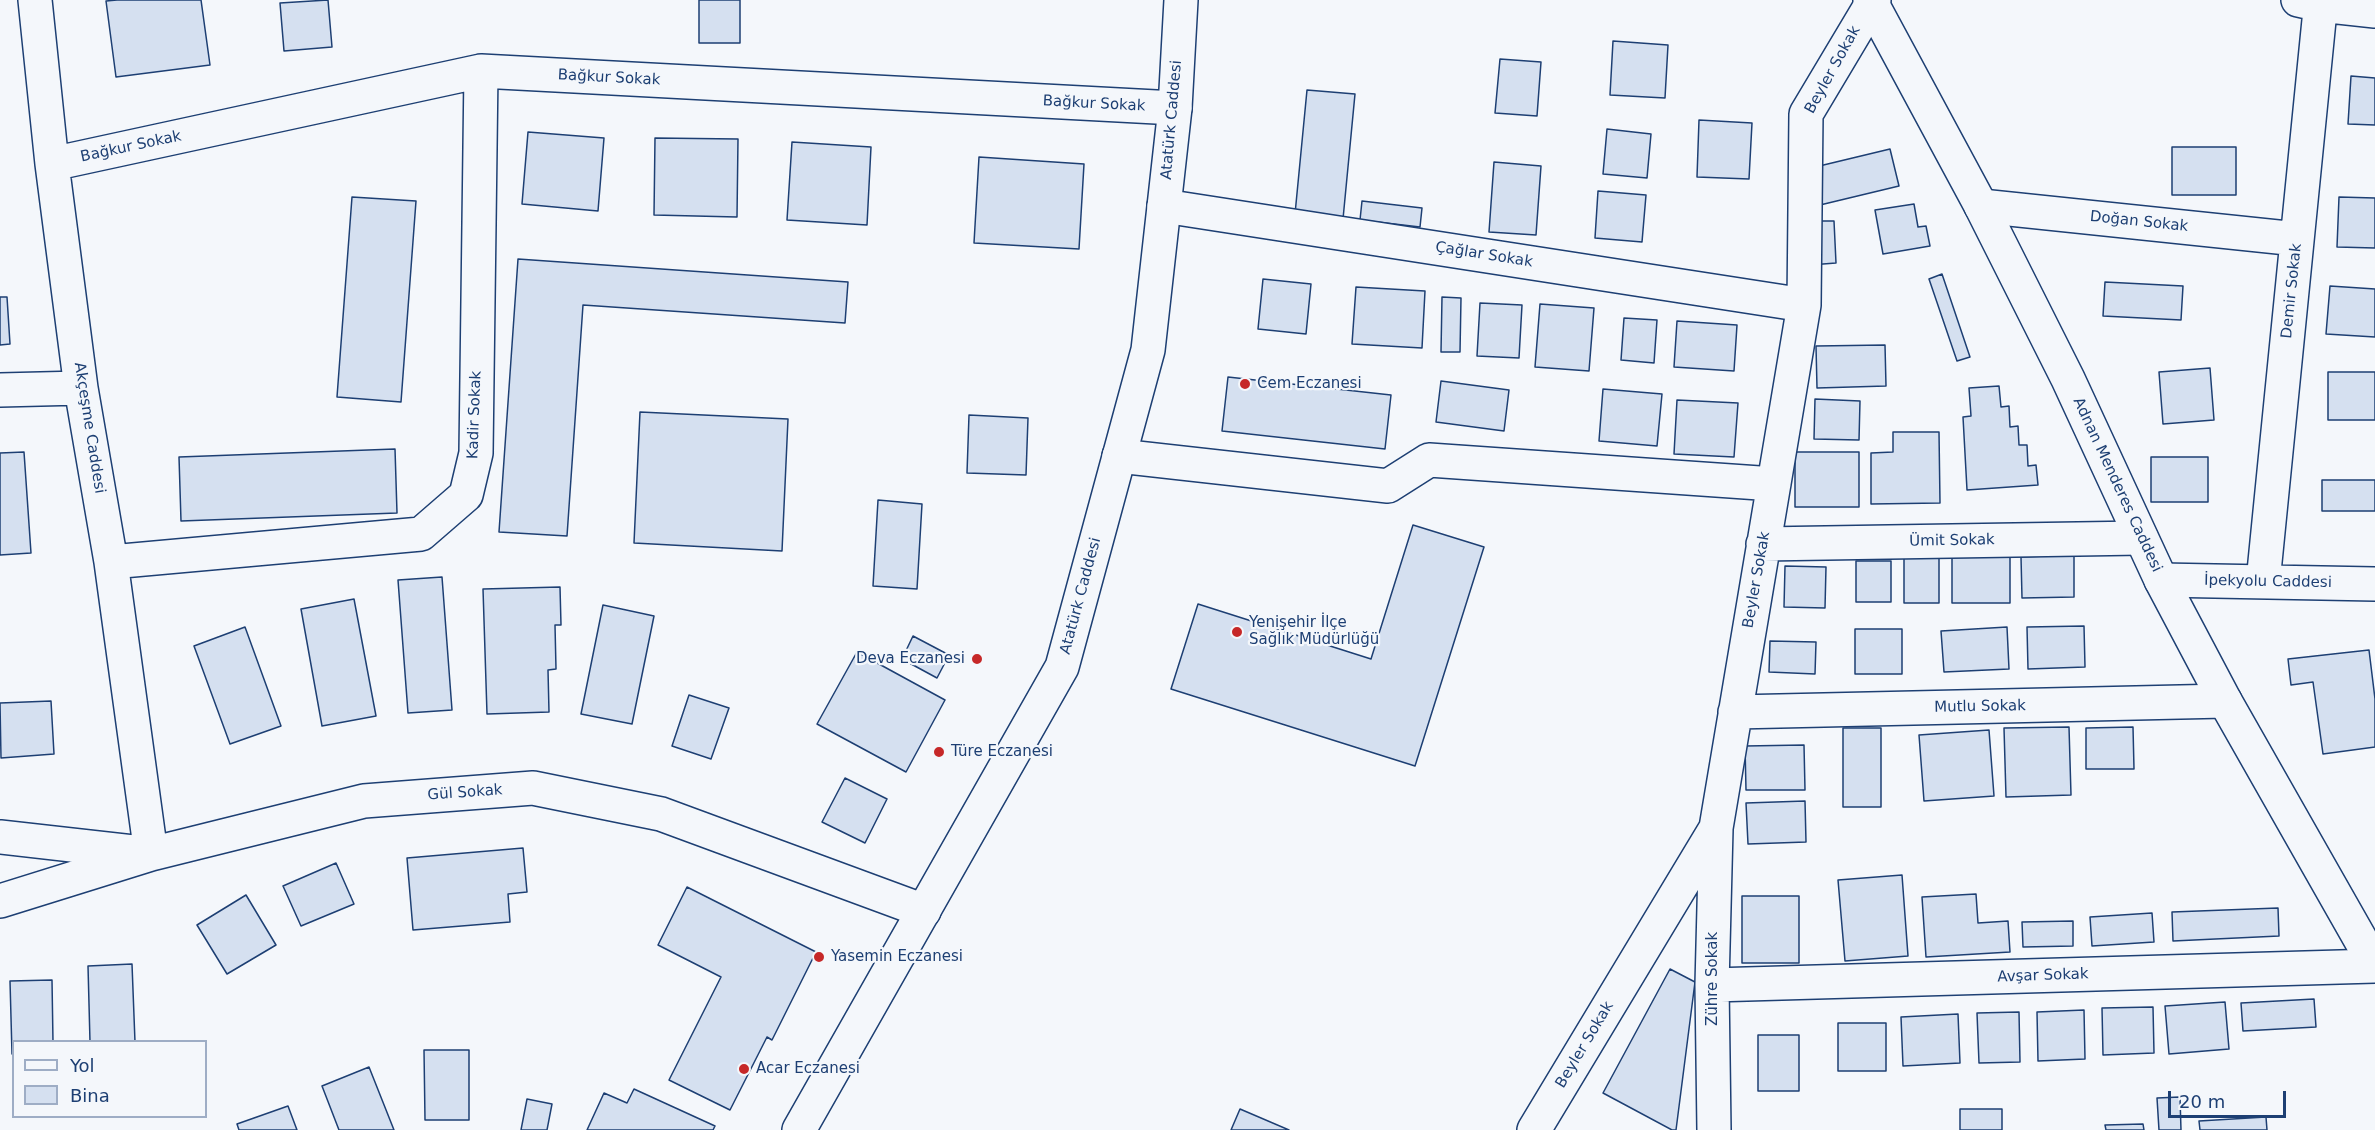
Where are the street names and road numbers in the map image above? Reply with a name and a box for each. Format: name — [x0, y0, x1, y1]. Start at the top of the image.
street label: Beyler Sokak — [1801, 23, 1865, 117]
street label: Atatürk Caddesi — [1158, 59, 1186, 181]
street label: Bağkur Sokak — [557, 66, 661, 90]
street label: Bağkur Sokak — [1042, 92, 1146, 116]
street label: Bağkur Sokak — [79, 128, 183, 166]
street label: Doğan Sokak — [2089, 208, 2189, 236]
street label: Çağlar Sokak — [1434, 238, 1534, 272]
street label: Demir Sokak — [2278, 243, 2306, 339]
street label: Akçeşme Caddesi — [70, 361, 108, 495]
street label: Kadir Sokak — [464, 371, 486, 459]
street label: Adnan Menderes Caddesi — [2069, 395, 2165, 575]
street label: Beyler Sokak — [1740, 530, 1774, 630]
street label: Ümit Sokak — [1909, 531, 1995, 551]
street label: Atatürk Caddesi — [1057, 536, 1105, 656]
street label: İpekyolu Caddesi — [2204, 572, 2332, 592]
street label: Mutlu Sokak — [1934, 697, 2026, 717]
street label: Gül Sokak — [427, 781, 503, 805]
street label: Zühre Sokak — [1704, 932, 1722, 1026]
street label: Avşar Sokak — [1997, 965, 2089, 987]
street label: Beyler Sokak — [1552, 998, 1618, 1092]

